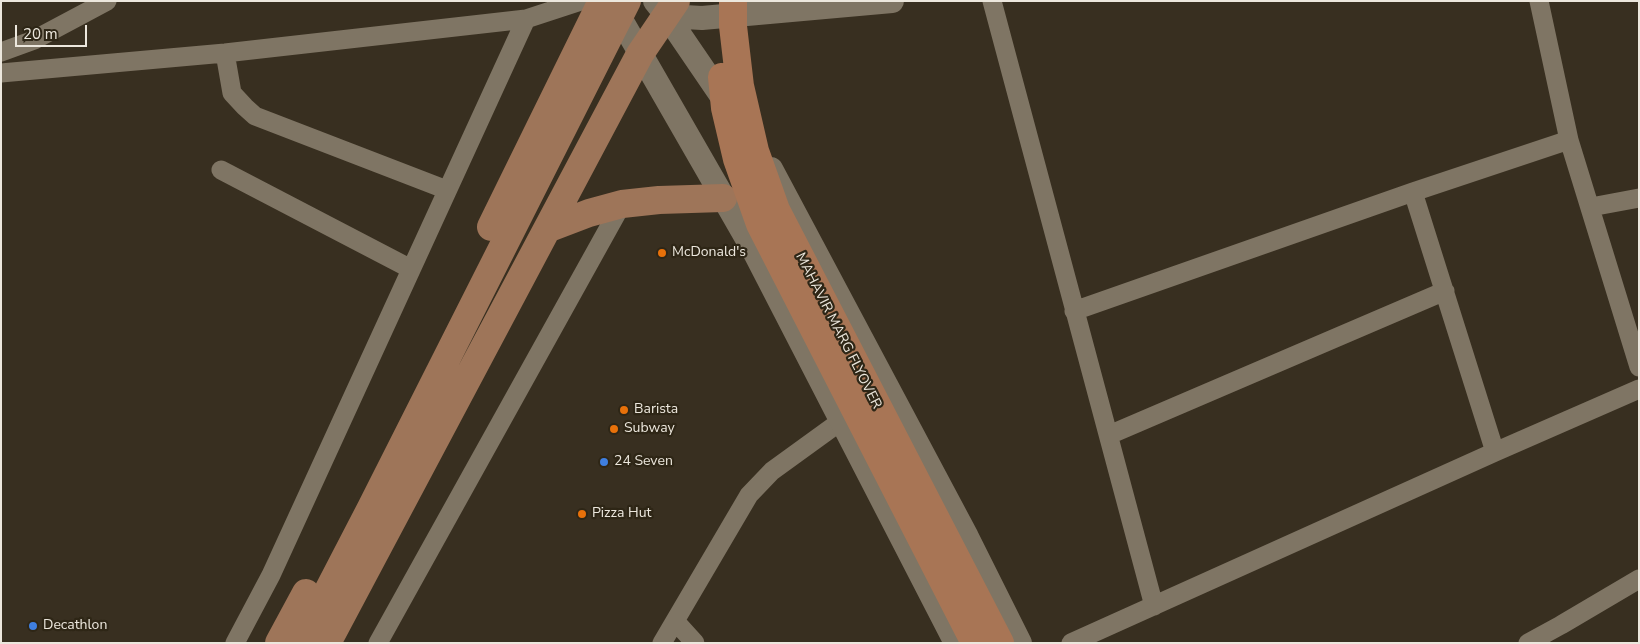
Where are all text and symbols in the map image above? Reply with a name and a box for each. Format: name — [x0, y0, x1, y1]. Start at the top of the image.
scale bar — [18, 15, 90, 47]
text: 20 m — [23, 24, 58, 44]
place label: McDonald's — [672, 245, 746, 261]
marker: McDonald's — [656, 247, 668, 259]
street label: MAHAVIR MARG FLYOVER — [791, 250, 885, 412]
place label: Barista — [634, 402, 678, 418]
marker: Barista — [618, 404, 630, 416]
place label: Subway — [624, 421, 675, 437]
marker: Subway — [608, 423, 620, 435]
place label: 24 Seven — [614, 454, 673, 470]
marker: 24 Seven — [598, 456, 610, 468]
place label: Pizza Hut — [592, 506, 651, 522]
marker: Pizza Hut — [576, 508, 588, 520]
place label: Decathlon — [43, 618, 107, 634]
marker: Decathlon — [27, 620, 39, 632]

